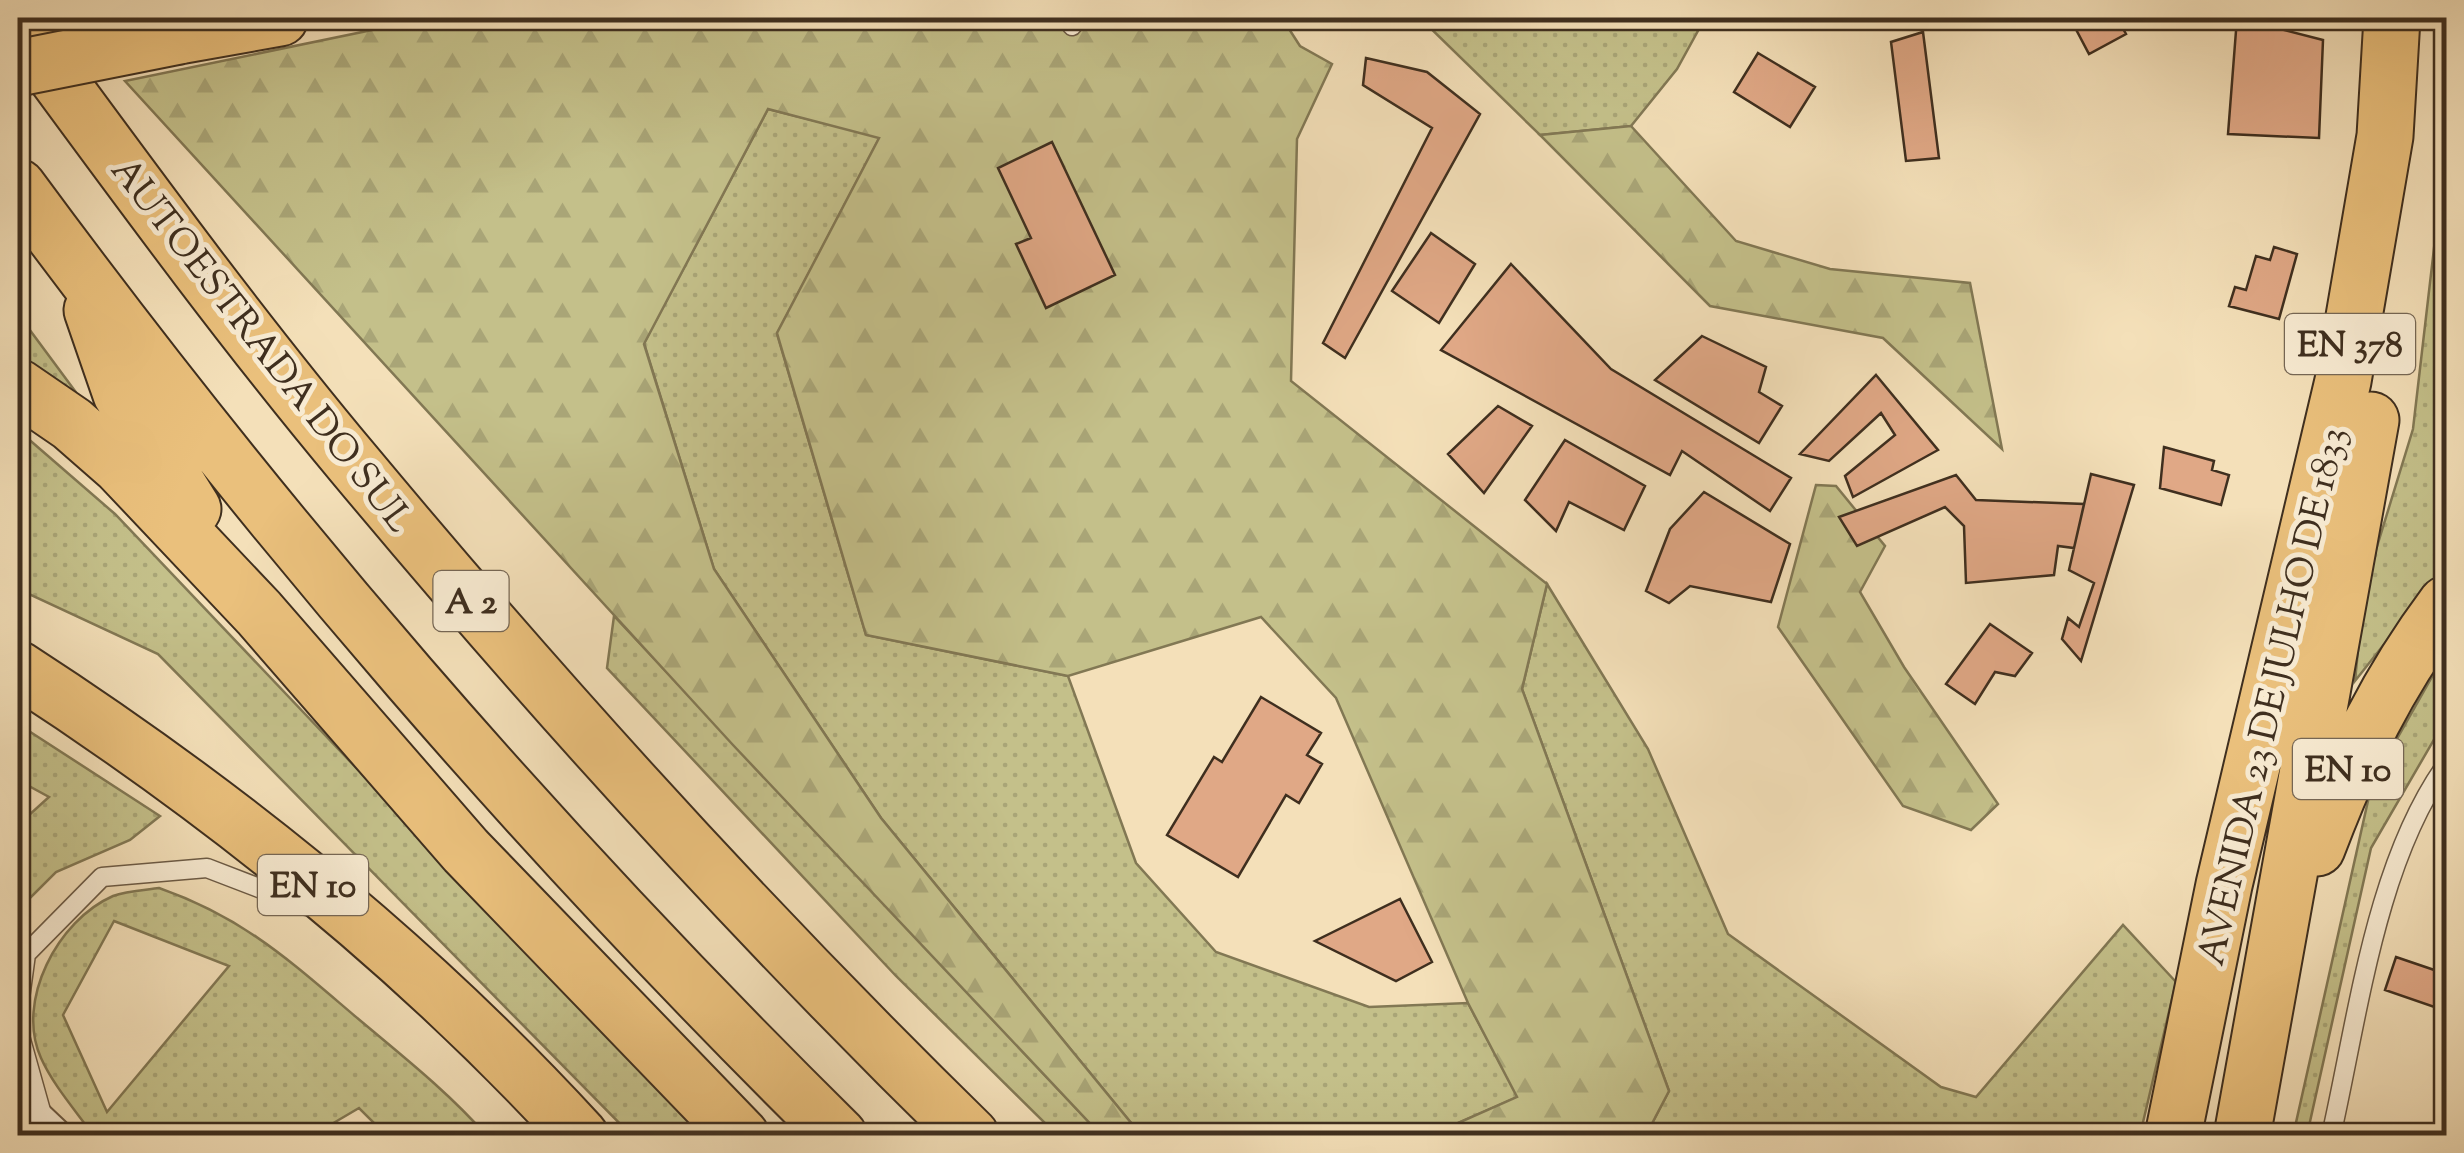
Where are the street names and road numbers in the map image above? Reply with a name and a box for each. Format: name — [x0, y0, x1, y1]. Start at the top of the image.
street label: AUTOESTRADA DO SUL — [96, 147, 424, 546]
road number: EN 378 — [2285, 314, 2415, 374]
street label: AVENIDA 23 DE JULHO DE 1833 — [2187, 423, 2363, 971]
road number: A 2 — [434, 571, 508, 631]
road number: EN 10 — [2293, 739, 2403, 799]
road number: EN 10 — [258, 855, 368, 915]

